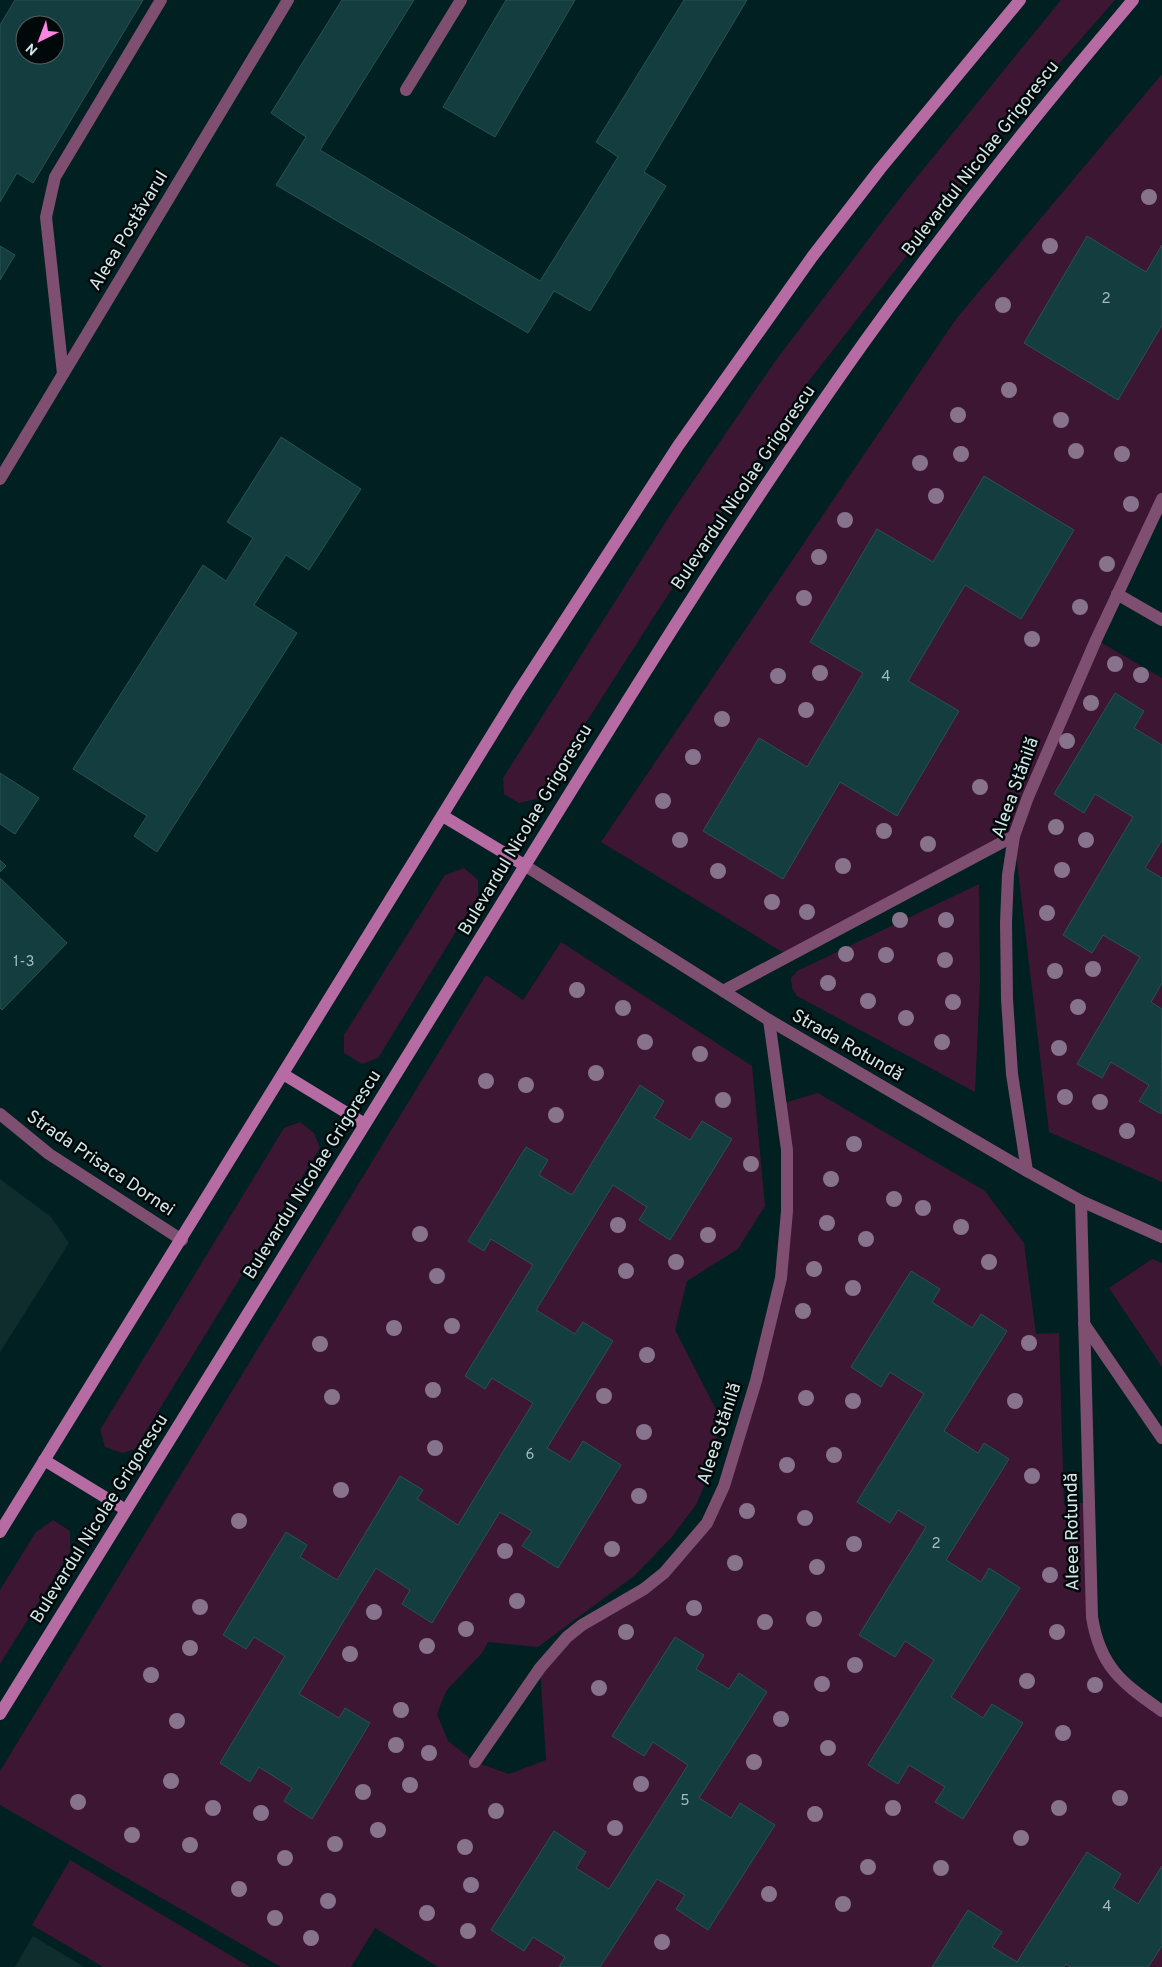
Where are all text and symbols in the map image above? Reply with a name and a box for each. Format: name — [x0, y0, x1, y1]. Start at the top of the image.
north arrow — [15, 15, 65, 65]
text: N — [23, 39, 42, 58]
street label: Bulevardul Nicolae Grigorescu — [897, 56, 1065, 262]
street label: Aleea Postăvarul — [84, 167, 174, 295]
house number: 2 — [1101, 290, 1111, 309]
street label: Bulevardul Nicolae Grigorescu — [667, 381, 821, 595]
house number: 4 — [881, 668, 891, 687]
street label: Bulevardul Nicolae Grigorescu — [454, 720, 598, 940]
street label: Aleea Stănilă — [987, 734, 1045, 842]
house number: 1-3 — [13, 953, 35, 972]
street label: Strada Rotundă — [787, 1005, 907, 1087]
street label: Bulevardul Nicolae Grigorescu — [239, 1066, 387, 1284]
street label: Strada Prisaca Dornei — [22, 1106, 178, 1222]
street label: Aleea Stănilă — [693, 1380, 747, 1488]
street label: Bulevardul Nicolae Grigorescu — [26, 1410, 174, 1628]
house number: 6 — [526, 1446, 535, 1465]
street label: Aleea Rotundă — [1060, 1473, 1086, 1591]
house number: 2 — [931, 1535, 941, 1554]
house number: 5 — [680, 1792, 690, 1811]
house number: 4 — [1102, 1898, 1112, 1917]

